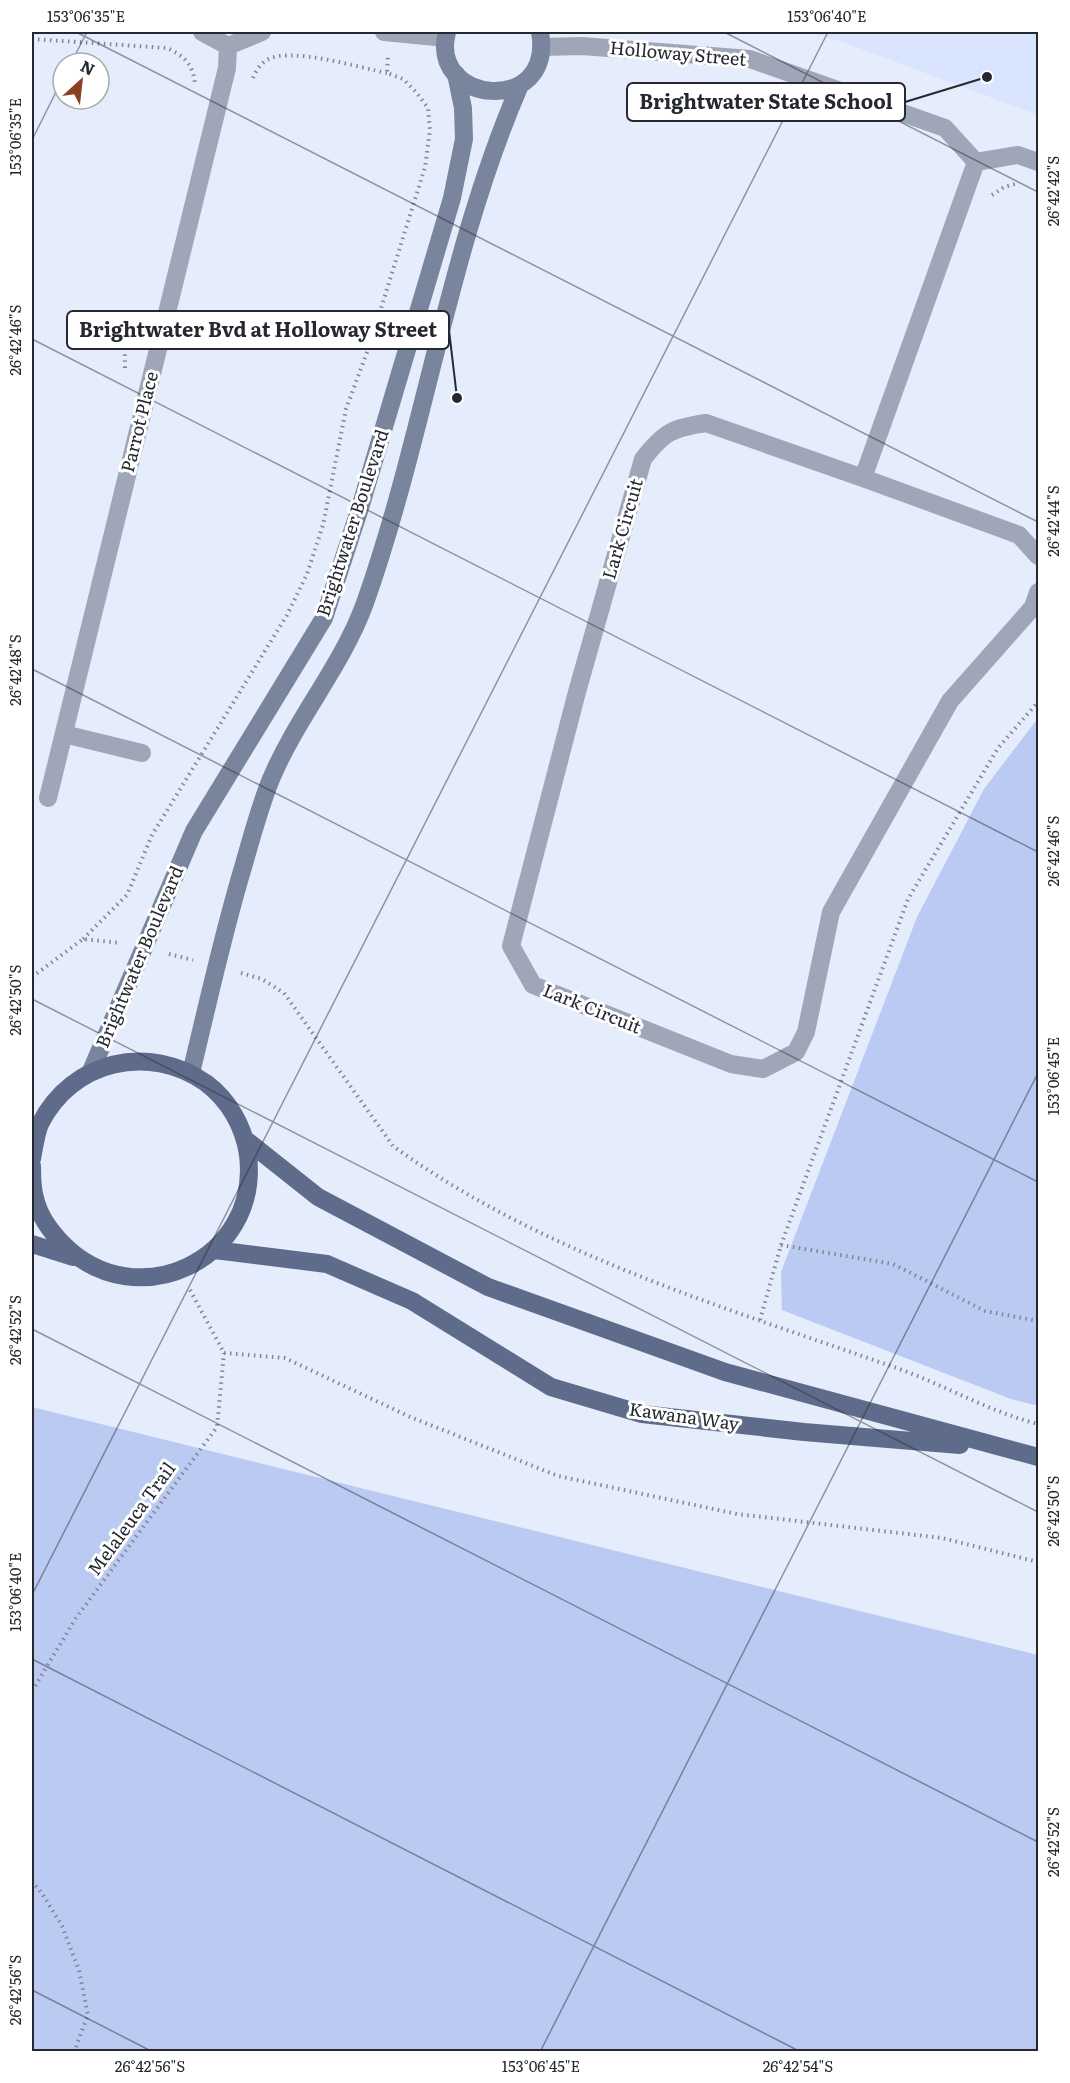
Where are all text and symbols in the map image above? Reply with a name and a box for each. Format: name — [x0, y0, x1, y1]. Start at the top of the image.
text: 153°06'35"E — [47, 4, 125, 27]
text: 153°06'40"E — [787, 4, 867, 27]
street label: Holloway Street — [609, 33, 748, 72]
north arrow — [51, 51, 111, 111]
text: N — [77, 53, 100, 80]
callout: Brightwater State School — [627, 83, 905, 121]
text: Brightwater State School — [639, 85, 893, 115]
text: 153°06'35"E — [3, 98, 26, 176]
text: 26°42'42"S — [1041, 156, 1064, 226]
text: 26°42'46"S — [3, 304, 26, 376]
callout: Brightwater Bvd at Holloway Street — [67, 311, 449, 349]
text: Brightwater Bvd at Holloway Street — [79, 313, 437, 343]
street label: Parrot Place — [113, 368, 164, 475]
street label: Brightwater Boulevard — [309, 425, 395, 620]
street label: Lark Circuit — [594, 474, 649, 582]
text: 26°42'44"S — [1041, 485, 1064, 557]
text: 26°42'48"S — [3, 634, 26, 706]
text: 26°42'46"S — [1041, 815, 1064, 887]
street label: Brightwater Boulevard — [88, 861, 189, 1052]
text: 26°42'50"S — [3, 964, 26, 1036]
street label: Lark Circuit — [539, 976, 646, 1040]
text: 153°06'45"E — [1041, 1037, 1064, 1115]
text: 26°42'52"S — [3, 1295, 26, 1365]
street label: Kawana Way — [627, 1394, 742, 1437]
street label: Melaleuca Trail — [80, 1456, 181, 1580]
text: 26°42'50"S — [1041, 1475, 1064, 1547]
text: 153°06'40"E — [3, 1552, 26, 1632]
text: 26°42'52"S — [1041, 1807, 1064, 1877]
text: 26°42'56"S — [3, 1955, 26, 2025]
text: 26°42'56"S — [115, 2054, 185, 2077]
text: 153°06'45"E — [502, 2054, 580, 2077]
text: 26°42'54"S — [763, 2054, 833, 2077]

